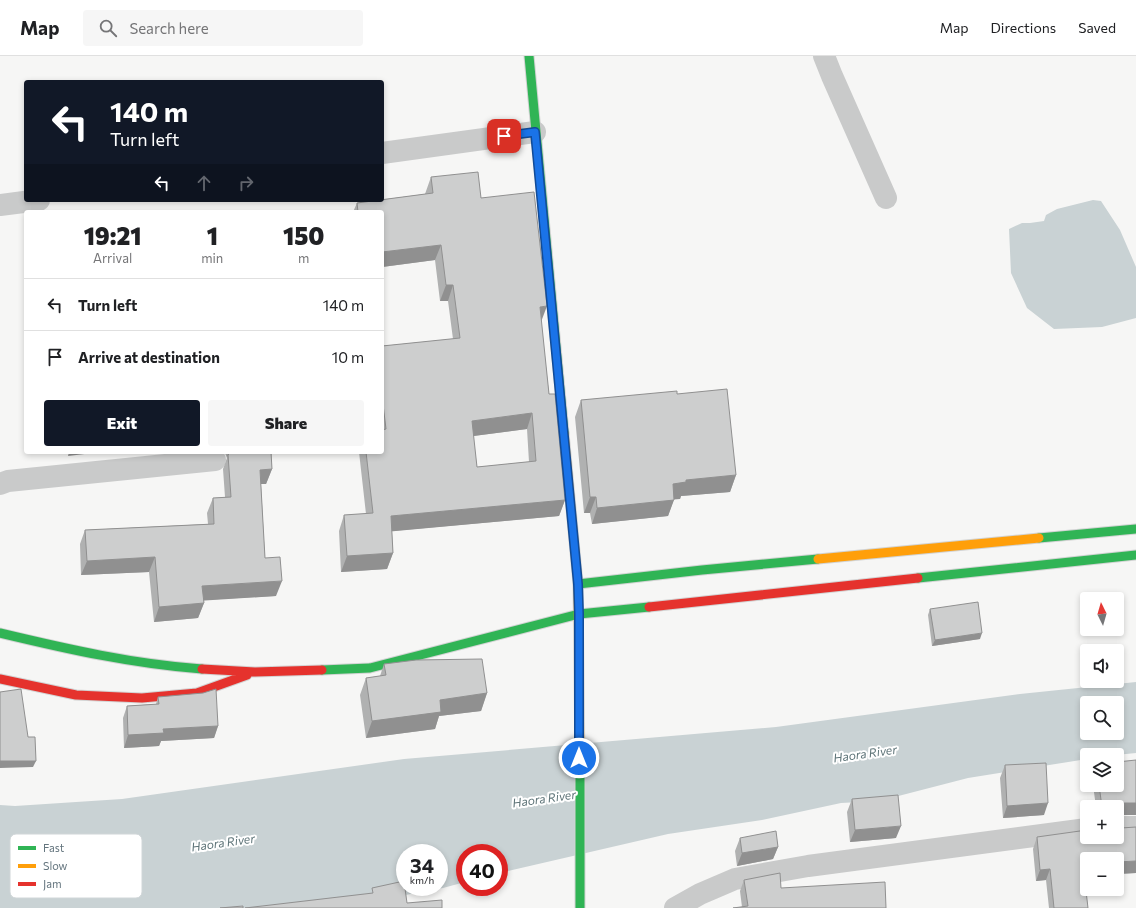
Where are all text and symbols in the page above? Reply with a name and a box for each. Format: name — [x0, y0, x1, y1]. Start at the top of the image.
search box — [83, 10, 363, 46]
text: Map — [20, 16, 59, 39]
icon: search — [97, 17, 119, 39]
text: Search here — [129, 19, 209, 37]
text: Map — [940, 19, 969, 36]
text: Directions — [991, 19, 1056, 36]
text: Saved — [1078, 19, 1116, 36]
text: 140 m — [110, 94, 188, 128]
icon: left — [44, 96, 96, 148]
pin — [487, 119, 521, 153]
icon: arrive — [493, 125, 515, 147]
text: Turn left — [110, 128, 179, 150]
icon: left — [151, 172, 173, 194]
icon: ahead — [193, 172, 215, 194]
icon: right — [235, 172, 257, 194]
text: 19:21 — [84, 221, 142, 250]
text: 1 — [207, 221, 218, 250]
text: 150 — [283, 221, 324, 250]
text: Arrival — [93, 250, 132, 266]
text: min — [201, 250, 223, 266]
text: m — [298, 250, 309, 266]
icon: left — [44, 294, 66, 316]
text: Turn left — [78, 296, 137, 314]
text: 140 m — [323, 296, 364, 314]
icon: arrive — [44, 346, 66, 368]
text: Arrive at destination — [78, 348, 220, 366]
text: 10 m — [332, 348, 364, 366]
button: Exit — [44, 400, 200, 446]
button: Share — [208, 400, 364, 446]
north arrow — [1080, 592, 1124, 636]
map controls — [1080, 592, 1124, 896]
button: sound — [1080, 644, 1124, 688]
button: search — [1080, 696, 1124, 740]
position arrow — [558, 737, 600, 779]
water label: Haora River — [832, 741, 899, 764]
button: layers — [1080, 748, 1124, 792]
water label: Haora River — [511, 786, 578, 809]
button: + — [1080, 800, 1124, 844]
water label: Haora River — [190, 830, 257, 853]
legend — [10, 834, 142, 898]
text: Fast — [43, 841, 65, 854]
speed limit sign: 40 — [456, 844, 508, 896]
button: − — [1080, 852, 1124, 896]
text: 34 — [410, 853, 434, 877]
text: Slow — [43, 859, 68, 872]
text: km/h — [410, 874, 434, 886]
text: Jam — [43, 877, 62, 891]

